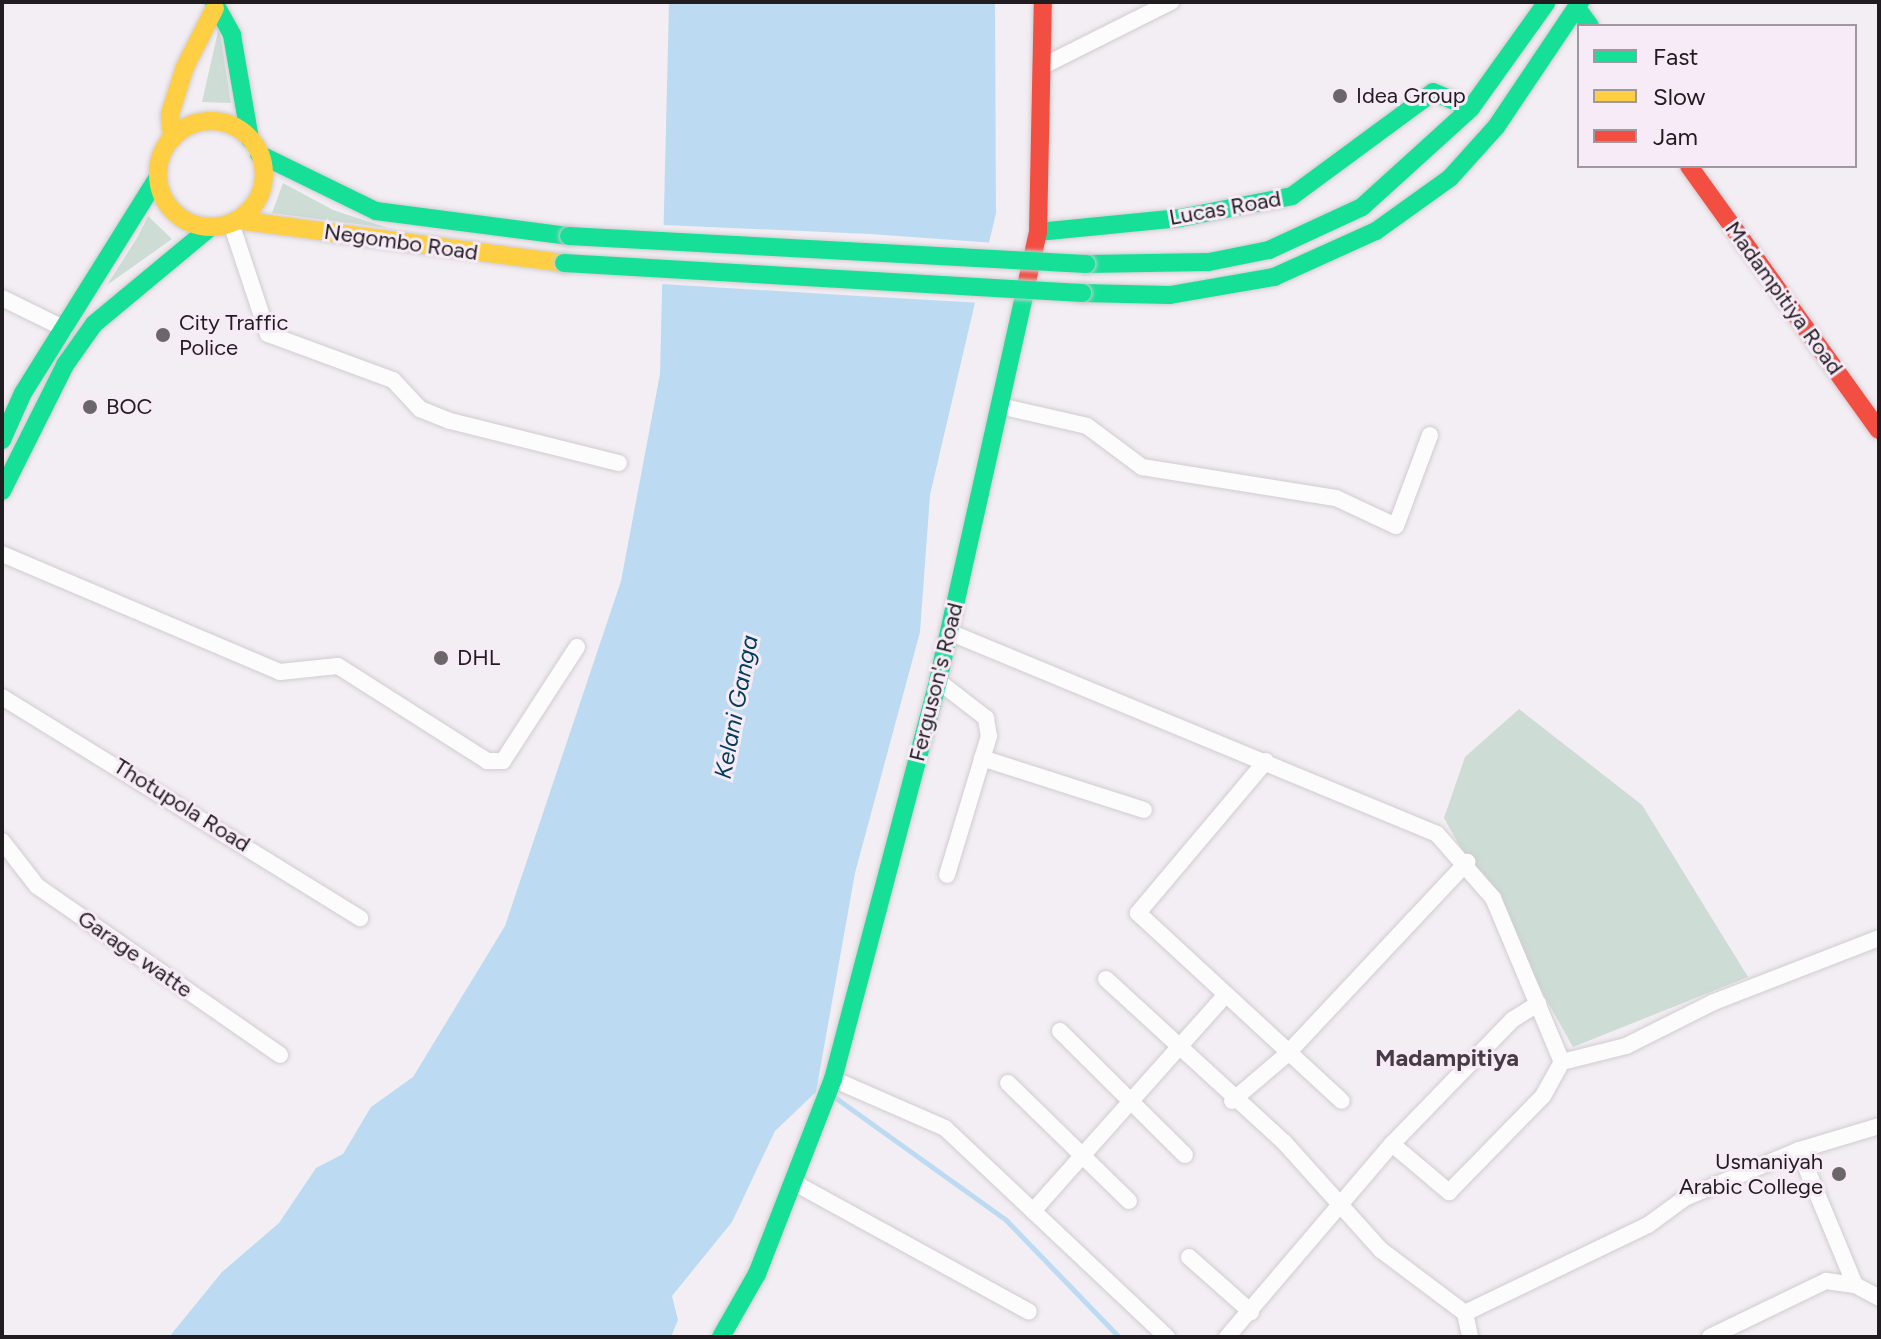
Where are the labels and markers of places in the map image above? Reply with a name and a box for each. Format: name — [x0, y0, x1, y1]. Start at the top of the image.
place label: Idea Group — [1356, 83, 1466, 109]
marker: Idea Group — [1331, 87, 1349, 105]
place label: City Traffic Police — [179, 309, 288, 360]
marker: City Traffic Police — [154, 326, 172, 344]
place label: BOC — [106, 394, 152, 420]
marker: BOC — [81, 398, 99, 416]
place label: DHL — [457, 645, 500, 671]
marker: DHL — [432, 649, 450, 667]
place label: Usmaniyah Arabic College — [1679, 1148, 1823, 1200]
marker: Usmaniyah Arabic College — [1830, 1165, 1848, 1183]

